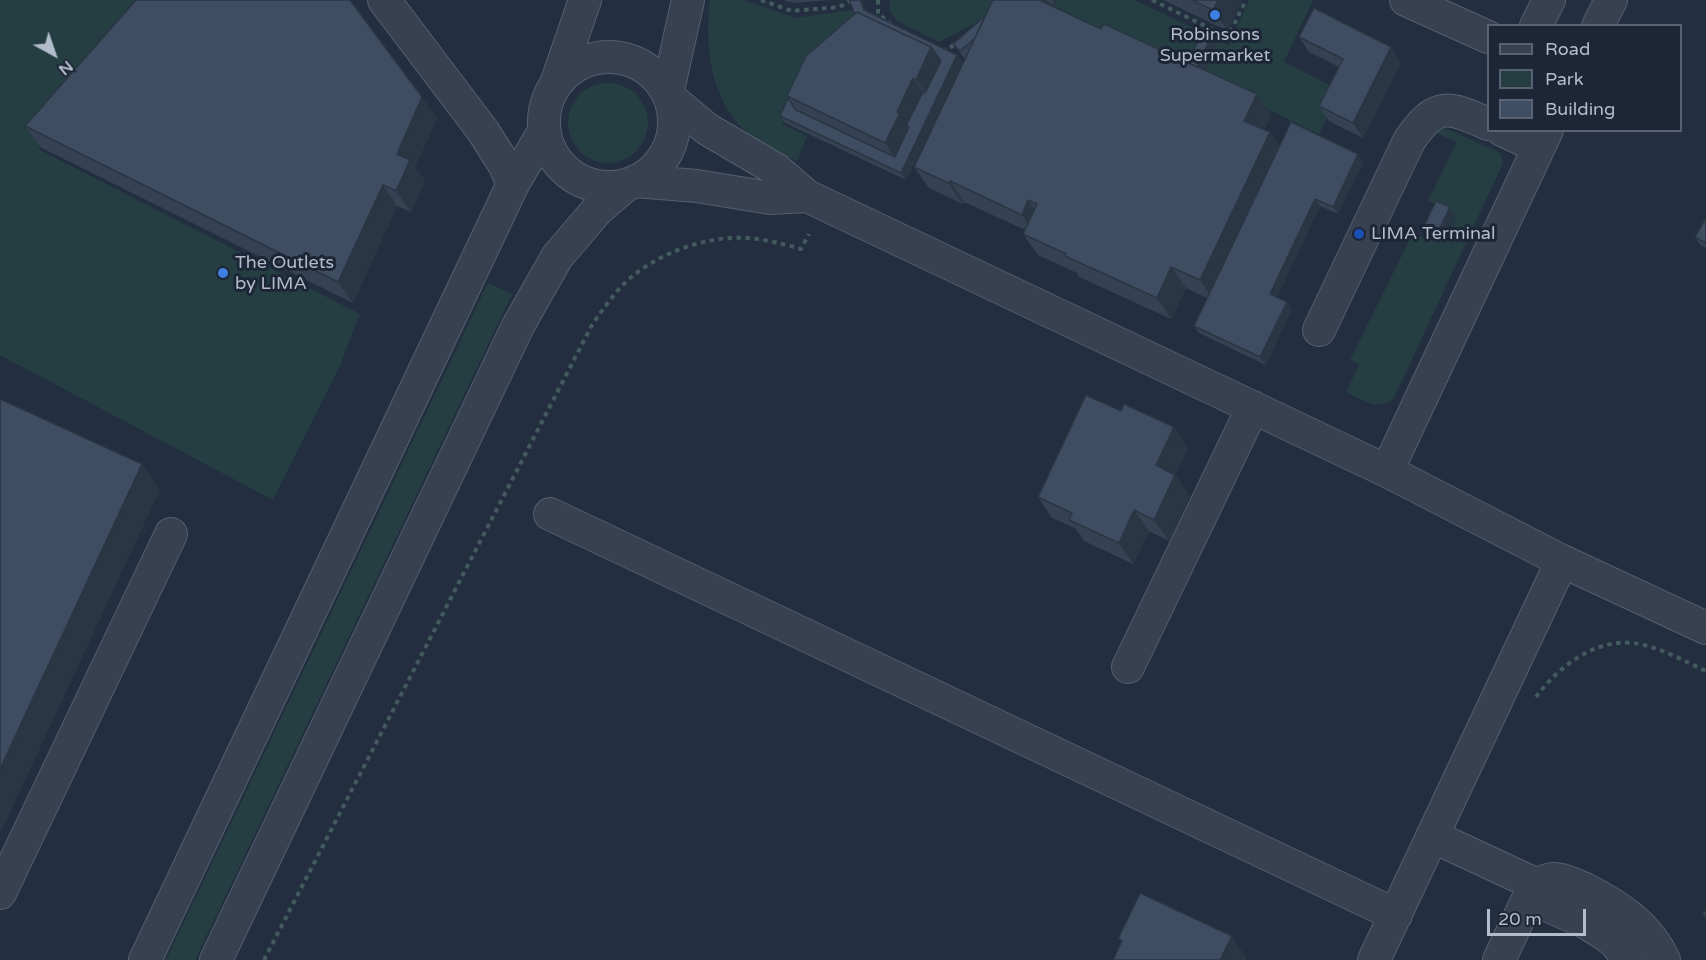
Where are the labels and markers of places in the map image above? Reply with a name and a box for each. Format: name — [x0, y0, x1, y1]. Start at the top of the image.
marker: Robinsons Supermarket — [1208, 8, 1222, 22]
place label: Robinsons Supermarket — [1160, 24, 1270, 66]
place label: LIMA Terminal — [1371, 223, 1495, 245]
marker: LIMA Terminal — [1352, 227, 1366, 241]
place label: The Outlets by LIMA — [235, 252, 334, 294]
marker: The Outlets by LIMA — [216, 266, 230, 280]

